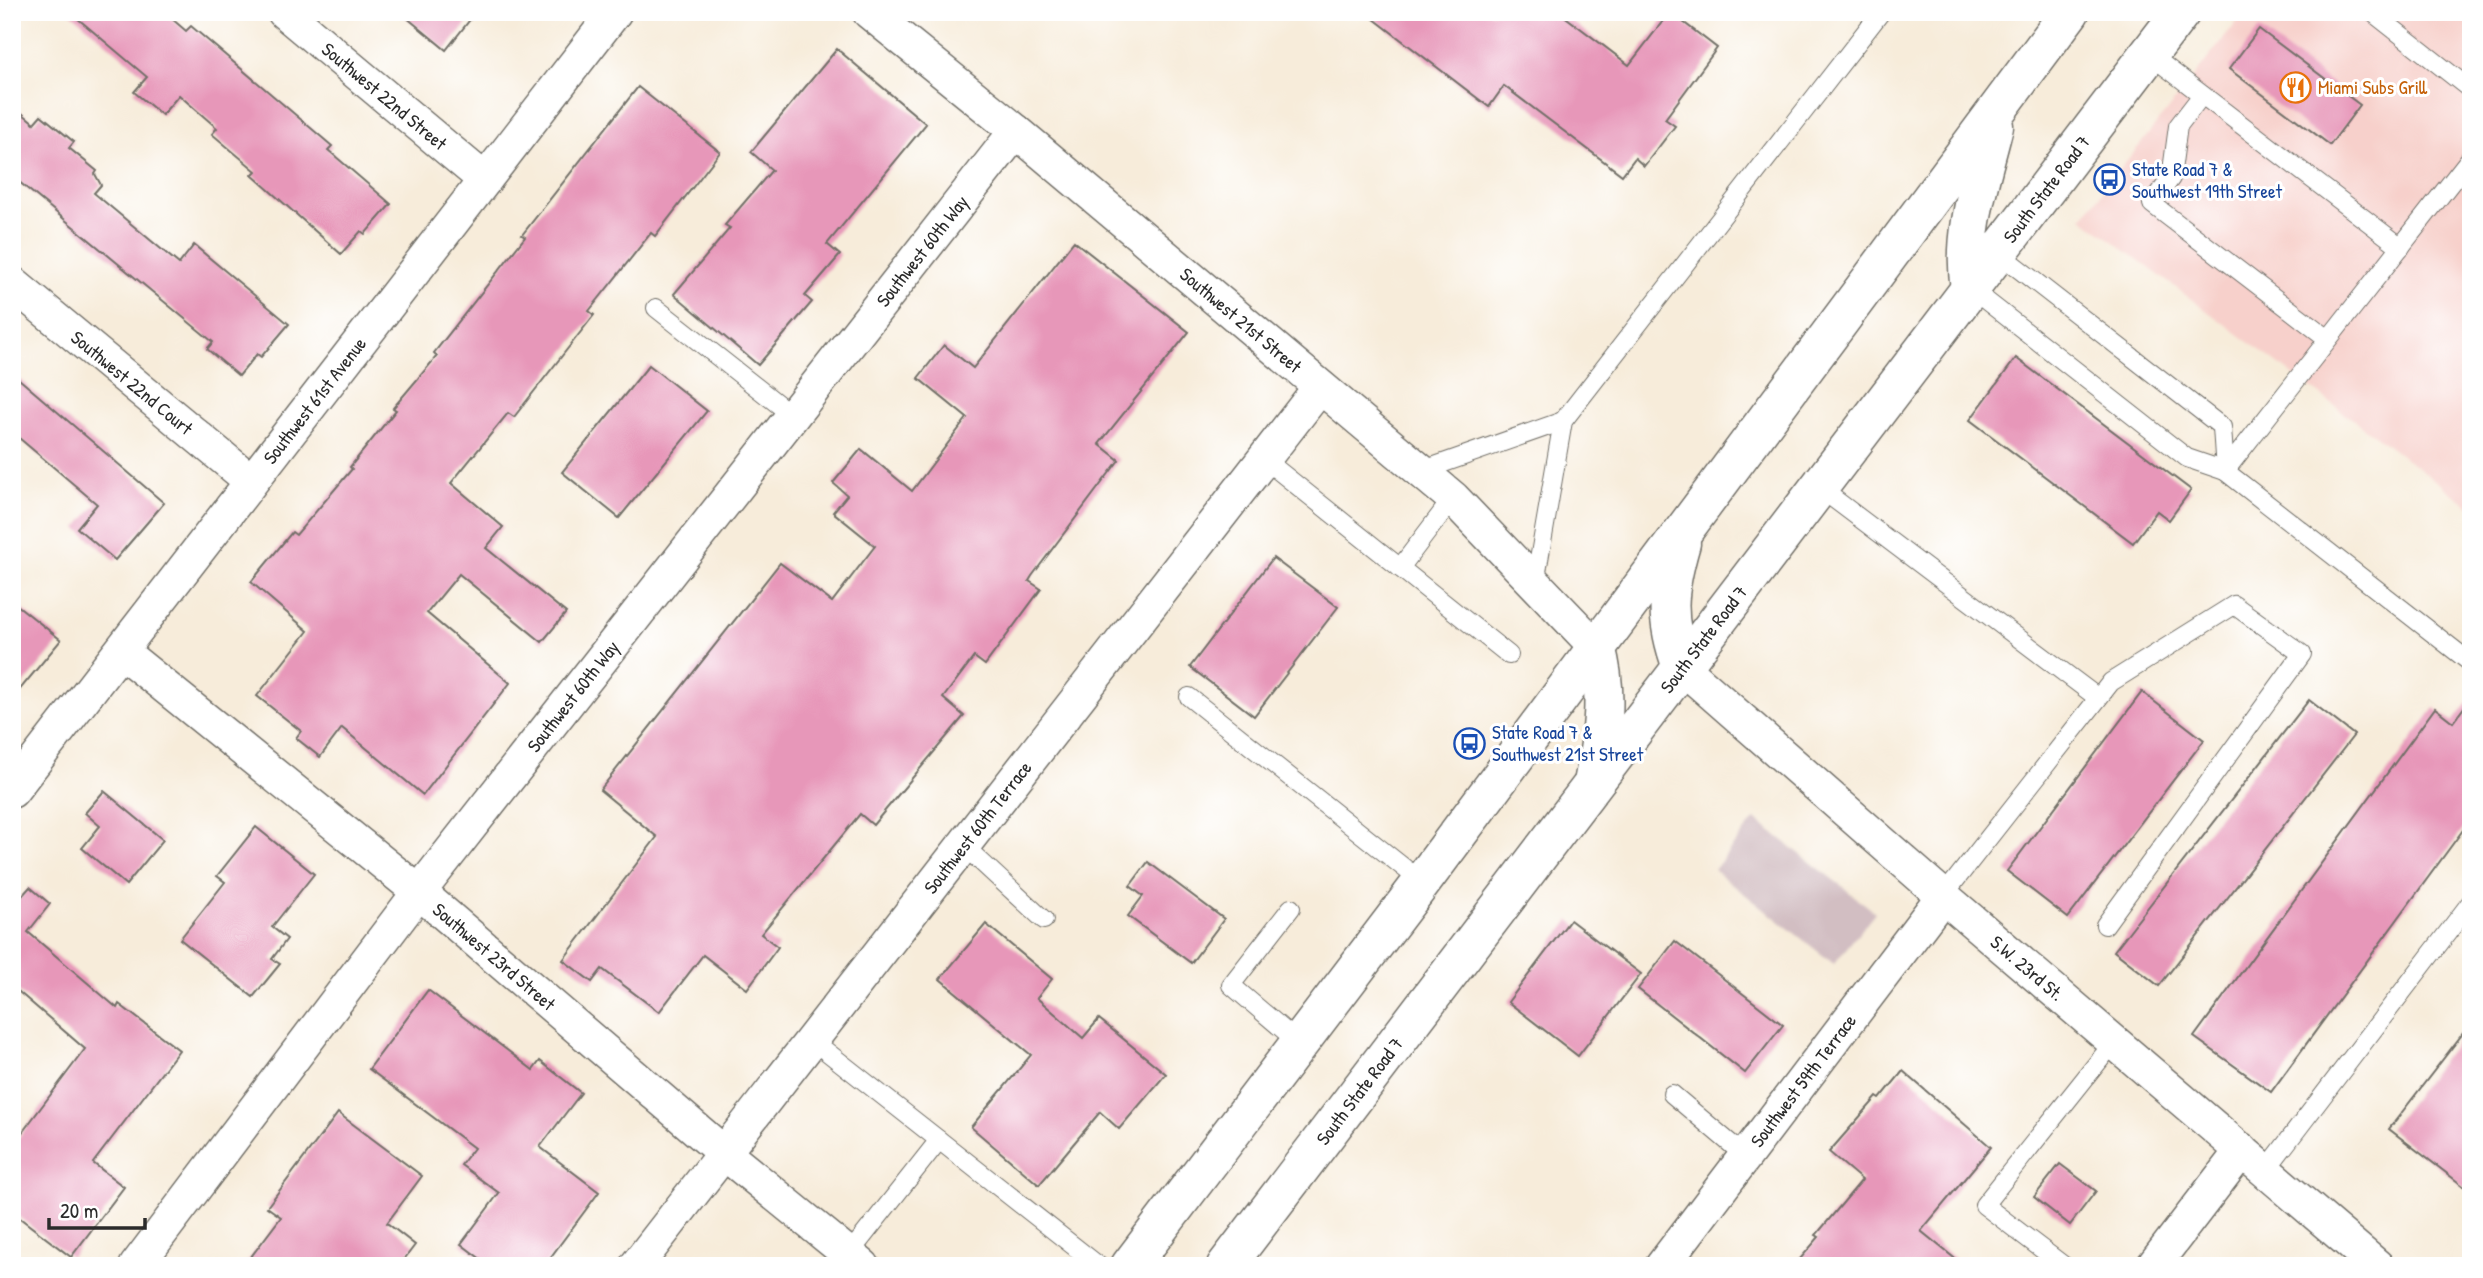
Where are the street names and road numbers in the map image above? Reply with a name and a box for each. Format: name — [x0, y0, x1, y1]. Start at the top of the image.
street label: Southwest 22nd Street — [316, 36, 453, 156]
street label: South State Road 7 — [1997, 130, 2096, 248]
street label: Southwest 60th Way — [870, 189, 974, 312]
street label: Southwest 21st Street — [1175, 261, 1308, 379]
street label: Southwest 22nd Court — [66, 324, 199, 441]
street label: Southwest 61st Avenue — [257, 331, 372, 469]
street label: South State Road 7 — [1654, 580, 1753, 698]
street label: Southwest 60th Way — [521, 635, 625, 757]
street label: Southwest 60th Terrace — [918, 755, 1038, 899]
street label: Southwest 23rd Street — [427, 897, 562, 1017]
street label: S.W. 23rd St. — [1985, 929, 2070, 1007]
street label: Southwest 59th Terrace — [1744, 1008, 1862, 1152]
street label: South State Road 7 — [1310, 1032, 1409, 1150]

